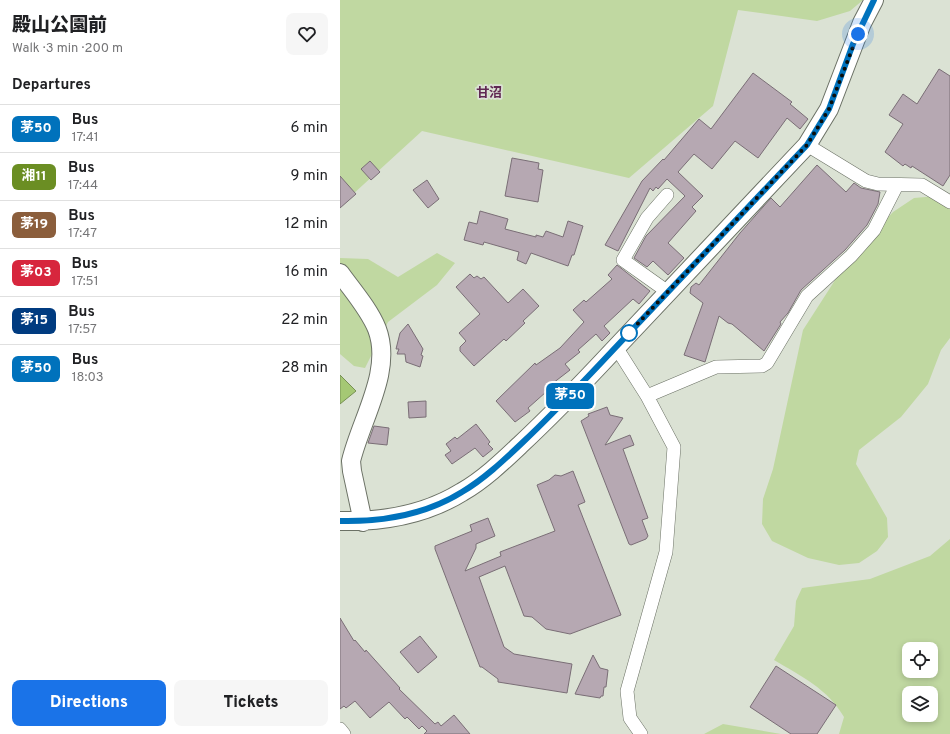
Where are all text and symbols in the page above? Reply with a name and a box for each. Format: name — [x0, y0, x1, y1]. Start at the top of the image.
button: heart — [286, 13, 328, 55]
text: 殿山公園前 — [12, 14, 107, 38]
your location — [848, 24, 868, 44]
text: Walk · 3 min · 200 m — [12, 41, 123, 57]
text: Departures — [12, 76, 91, 95]
district label: 甘沼 — [476, 85, 502, 102]
text: Bus — [72, 111, 98, 130]
text: 6 min — [291, 119, 328, 138]
text: 茅50 — [20, 120, 52, 137]
text: 17:41 — [72, 130, 99, 146]
text: Bus — [68, 159, 95, 178]
text: 9 min — [291, 167, 328, 186]
text: 湘11 — [21, 168, 47, 185]
text: 17:44 — [68, 178, 98, 194]
text: Bus — [68, 207, 95, 226]
text: 12 min — [285, 215, 328, 234]
text: 茅19 — [20, 216, 48, 233]
text: 17:47 — [68, 226, 97, 242]
text: Bus — [72, 255, 98, 274]
text: 16 min — [285, 263, 328, 282]
text: 茅03 — [20, 264, 52, 281]
text: 17:51 — [72, 274, 99, 290]
text: Bus — [68, 303, 95, 322]
text: 22 min — [281, 311, 328, 330]
text: 茅15 — [20, 312, 48, 329]
text: 17:57 — [68, 322, 97, 338]
unlabelled marker — [620, 324, 638, 342]
text: Bus — [72, 351, 98, 370]
text: 28 min — [281, 359, 328, 378]
text: 茅50 — [20, 360, 52, 377]
text: 18:03 — [72, 370, 104, 386]
line badge: 茅50 — [547, 383, 593, 409]
text: 茅50 — [554, 387, 586, 404]
map controls — [902, 642, 938, 722]
button: locate — [902, 642, 938, 678]
button: Directions — [12, 680, 166, 726]
button: Tickets — [174, 680, 328, 726]
button: layers — [902, 686, 938, 722]

